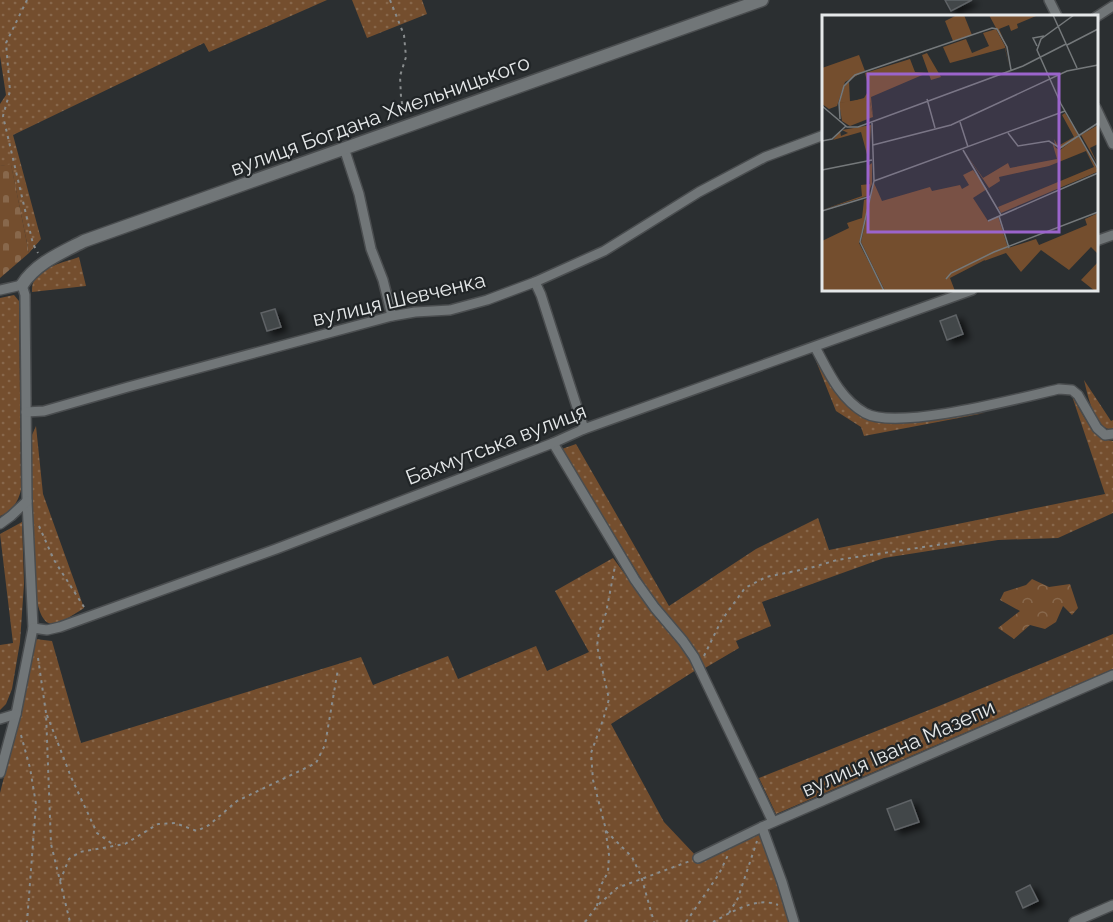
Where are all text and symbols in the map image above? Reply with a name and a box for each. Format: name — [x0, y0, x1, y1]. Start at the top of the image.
inset map — [822, 15, 1098, 291]
street label: вулиця Богдана Хмельницького — [227, 49, 533, 181]
street label: вулиця Шевченка — [310, 267, 488, 331]
street label: Бахмутська вулиця — [402, 398, 590, 490]
street label: вулиця Івана Мазепи — [798, 694, 998, 802]

